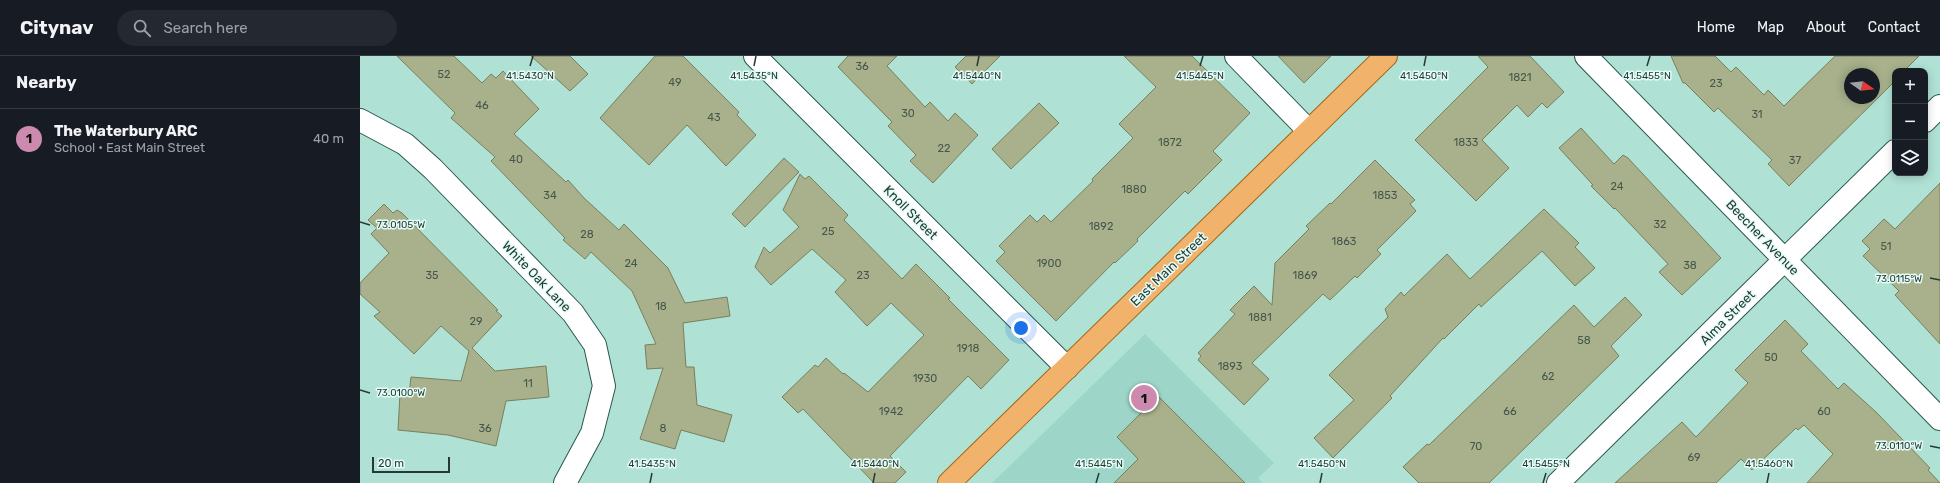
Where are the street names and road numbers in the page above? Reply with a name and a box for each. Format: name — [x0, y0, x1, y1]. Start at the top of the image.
street label: Knoll Street — [881, 182, 941, 242]
street label: Beecher Avenue — [1723, 197, 1802, 278]
street label: East Main Street — [1127, 229, 1209, 309]
street label: White Oak Lane — [499, 238, 574, 315]
street label: Alma Street — [1697, 287, 1758, 348]

